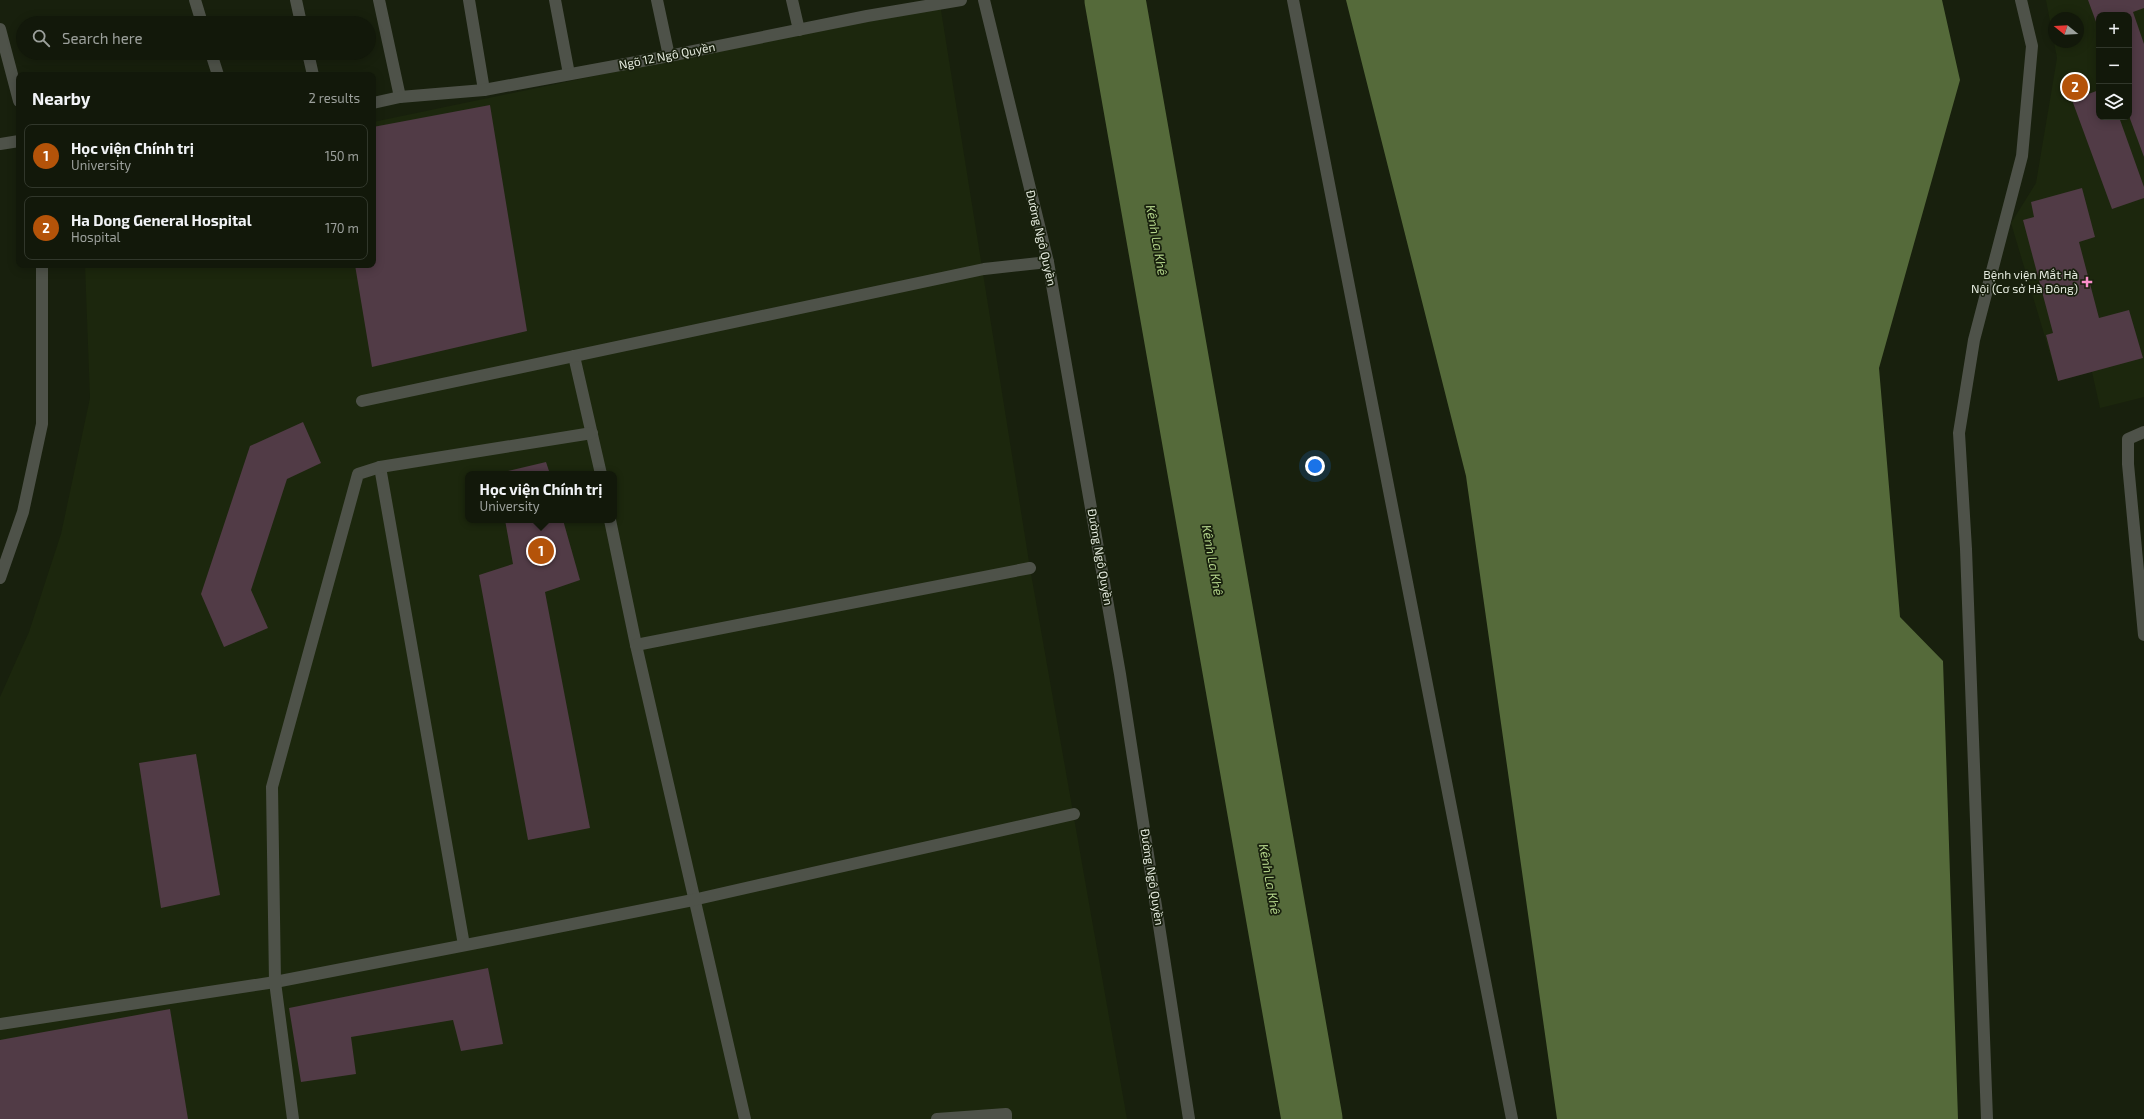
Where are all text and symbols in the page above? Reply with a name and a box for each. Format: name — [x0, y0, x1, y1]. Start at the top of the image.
north arrow — [2048, 12, 2084, 48]
map controls — [2096, 12, 2132, 120]
button: + — [2096, 12, 2132, 48]
search box — [16, 16, 376, 60]
icon: search — [30, 27, 52, 49]
text: Search here — [62, 29, 143, 47]
street label: Ngõ 12 Ngô Quyền — [617, 39, 716, 72]
button: − — [2096, 48, 2132, 84]
pin: 2 — [2062, 72, 2088, 102]
button: layers — [2096, 84, 2132, 120]
text: Nearby — [32, 88, 90, 108]
text: 2 results — [308, 90, 360, 106]
text: Học viện Chính trị — [71, 139, 194, 157]
text: 1 — [43, 148, 49, 164]
text: 150 m — [325, 148, 359, 164]
text: University — [71, 157, 131, 173]
street label: Đường Ngô Quyền — [1023, 189, 1060, 287]
water label: Kênh La Khê — [1143, 203, 1171, 277]
text: Ha Dong General Hospital — [71, 211, 252, 229]
text: 2 — [42, 220, 50, 236]
text: 170 m — [325, 220, 359, 236]
text: Hospital — [71, 229, 120, 245]
place label: Bệnh viện Mắt Hà Nội (Cơ sở Hà Đông) — [1971, 267, 2078, 296]
marker: Bệnh viện Mắt Hà Nội (Cơ sở Hà Đông) — [2081, 276, 2093, 288]
your location — [1305, 456, 1325, 476]
popup — [465, 471, 617, 523]
text: Học viện Chính trị — [480, 480, 602, 498]
text: University — [480, 498, 540, 514]
street label: Đường Ngô Quyền — [1085, 508, 1116, 606]
water label: Kênh La Khê — [1199, 523, 1227, 597]
pin: 1 — [528, 536, 554, 566]
street label: Đường Ngô Quyền — [1137, 828, 1168, 926]
water label: Kênh La Khê — [1256, 842, 1284, 916]

